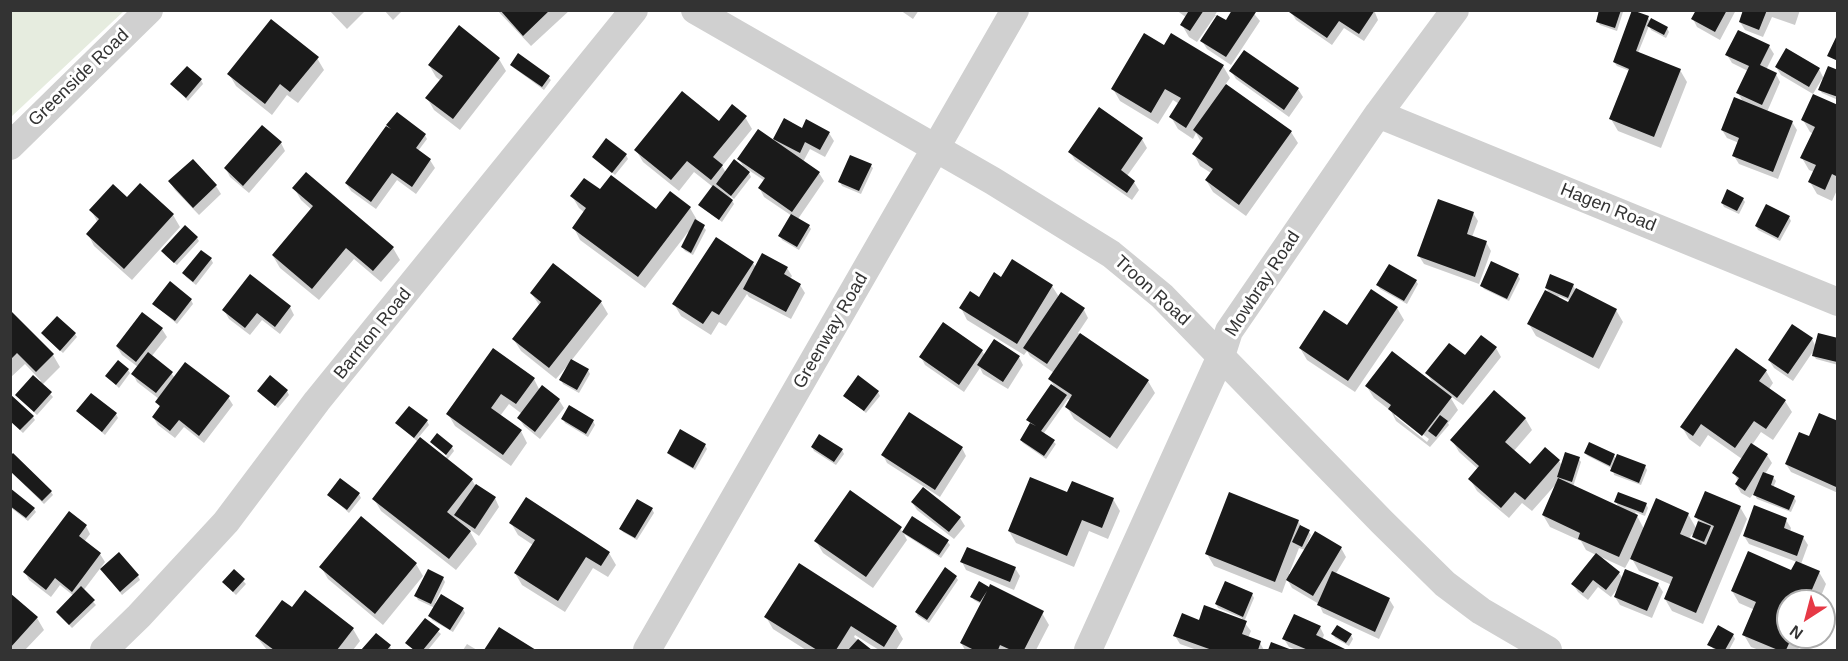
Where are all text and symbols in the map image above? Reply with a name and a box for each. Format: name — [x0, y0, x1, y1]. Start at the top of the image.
street label: Greenside Road — [24, 25, 134, 131]
street label: Hagen Road — [1557, 179, 1659, 237]
street label: Mowbray Road — [1221, 227, 1305, 341]
street label: Troon Road — [1110, 251, 1194, 331]
street label: Greenway Road — [789, 269, 873, 393]
street label: Barnton Road — [330, 284, 416, 384]
north arrow — [1776, 589, 1836, 649]
text: N — [1787, 622, 1806, 643]

